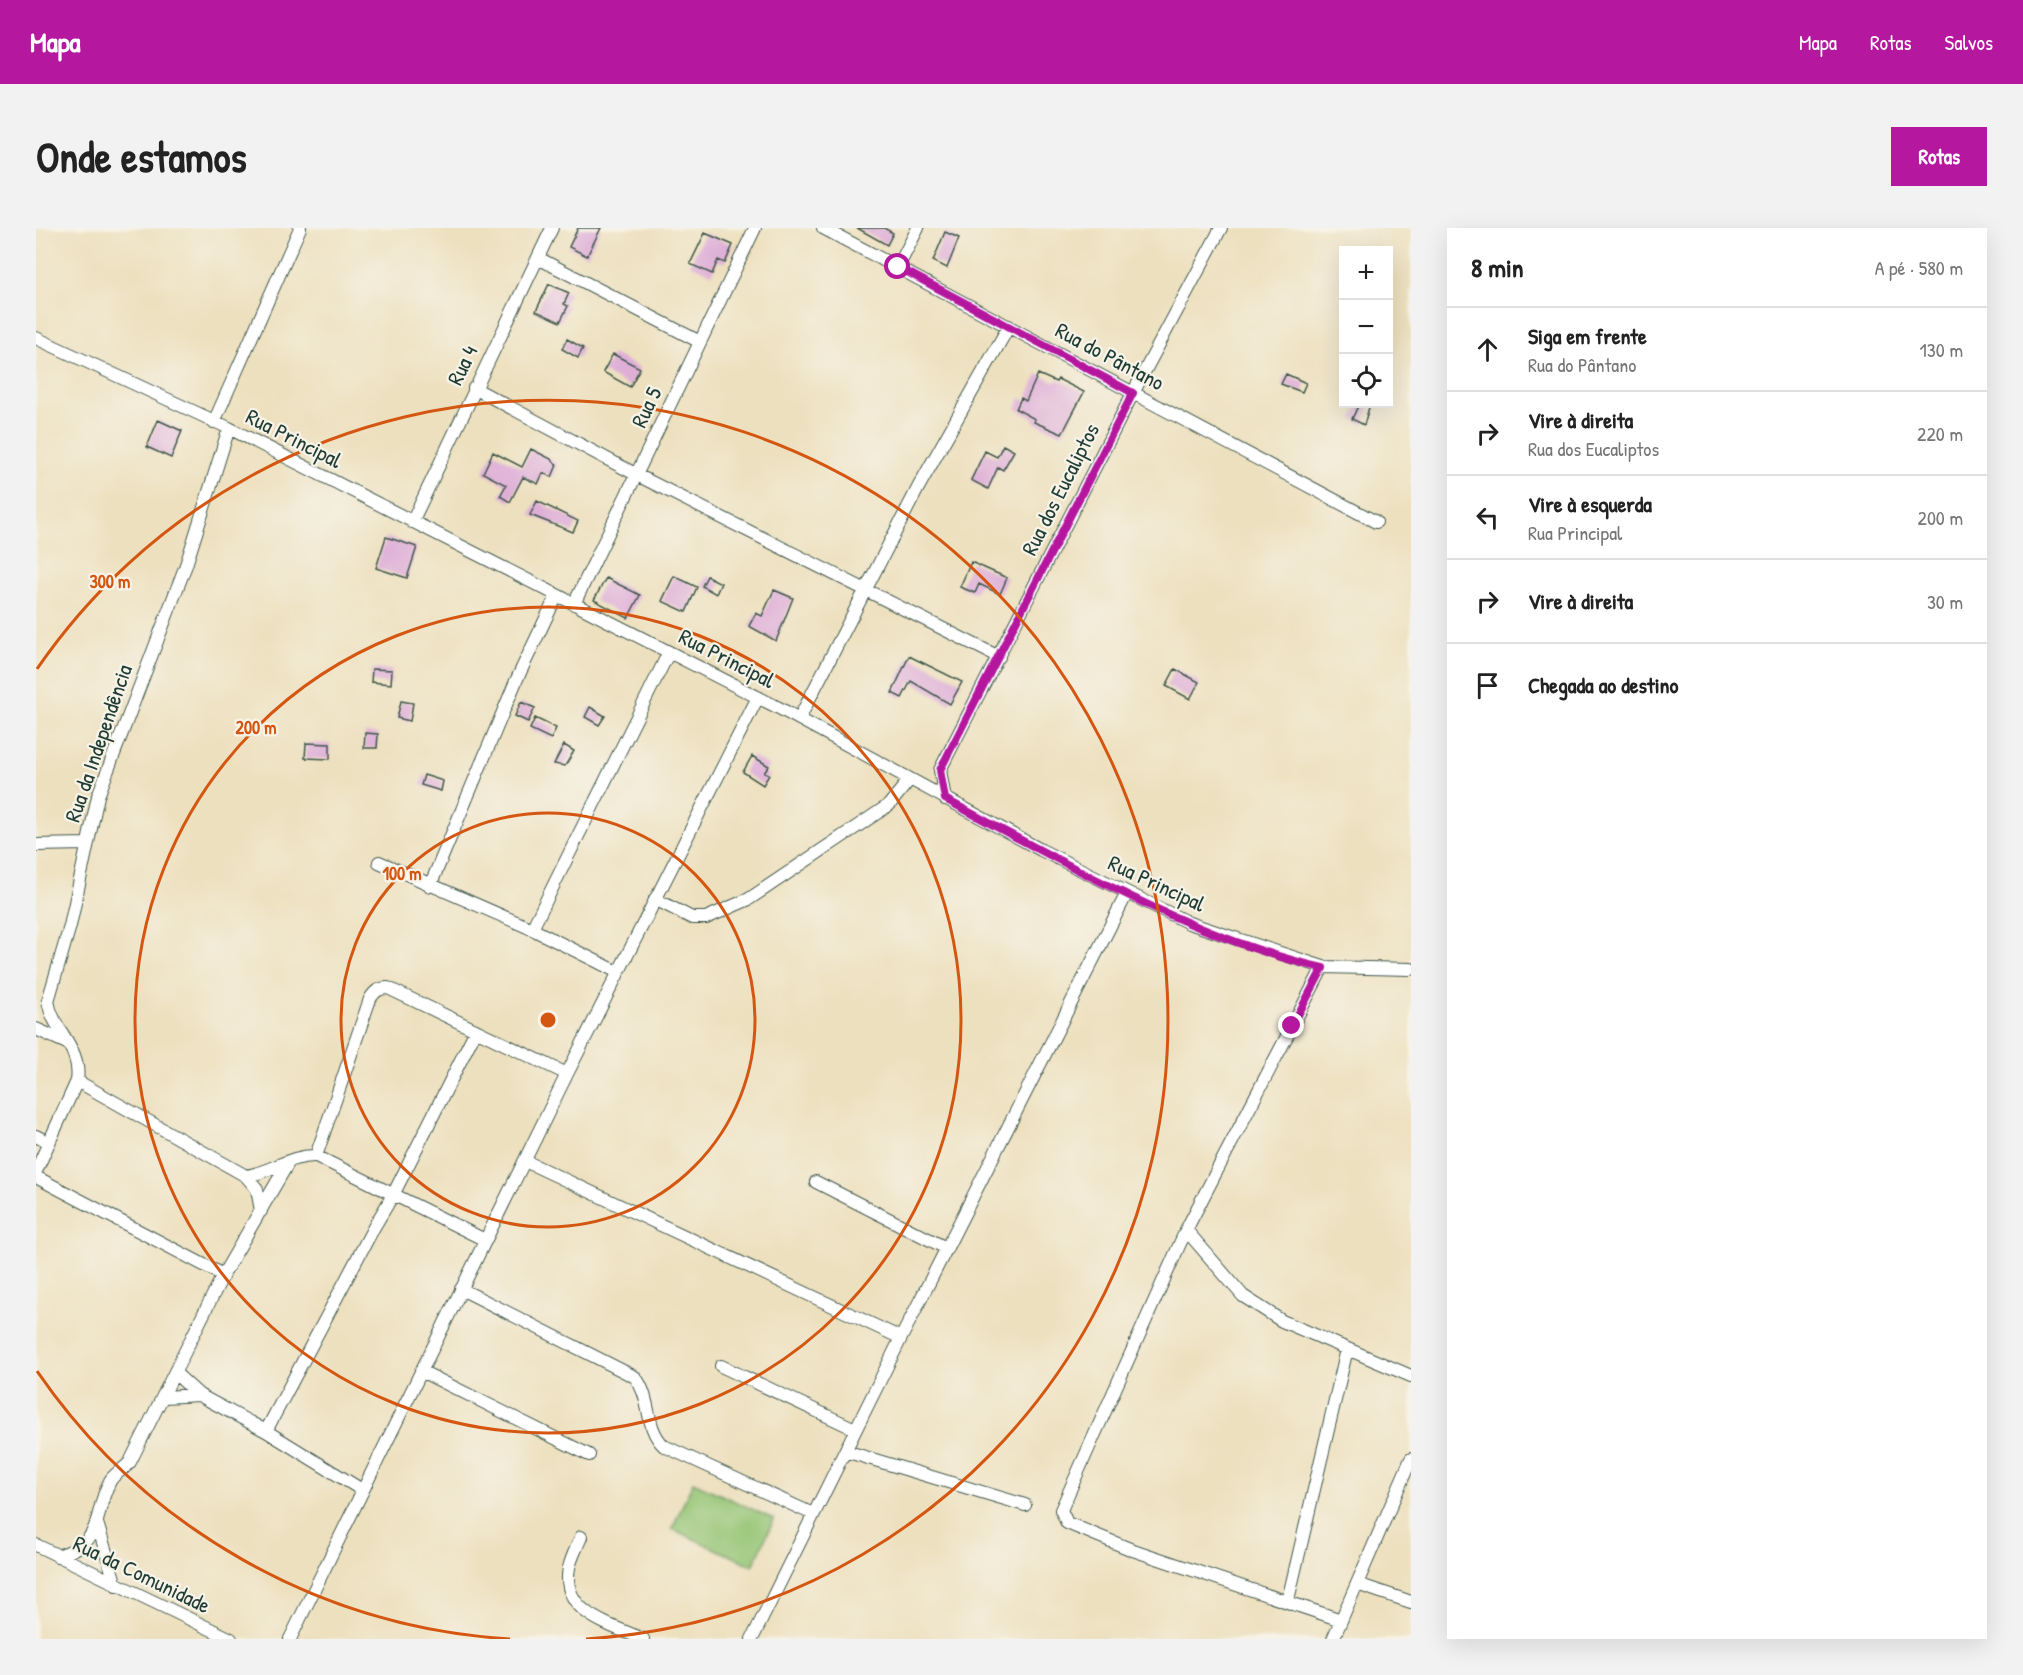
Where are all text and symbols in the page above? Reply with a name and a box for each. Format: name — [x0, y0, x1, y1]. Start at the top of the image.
text: Mapa — [30, 23, 81, 61]
text: Mapa — [1799, 28, 1837, 57]
text: Rotas — [1870, 28, 1912, 57]
text: Salvos — [1945, 28, 1993, 57]
button: Rotas — [1891, 127, 1987, 186]
text: Onde estamos — [36, 128, 247, 185]
map controls — [1339, 246, 1393, 408]
button: + — [1339, 246, 1393, 300]
text: 8 min — [1471, 250, 1524, 285]
route start — [884, 253, 910, 279]
text: A pé · 580 m — [1875, 254, 1963, 281]
button: − — [1339, 300, 1393, 354]
street label: Rua do Pântano — [1050, 315, 1170, 397]
text: Siga em frente — [1528, 321, 1647, 351]
icon: ahead — [1471, 333, 1504, 366]
text: 130 m — [1920, 336, 1963, 363]
street label: Rua 4 — [440, 340, 484, 390]
text: Rua do Pântano — [1528, 351, 1636, 378]
button: locate — [1339, 354, 1393, 408]
street label: Rua 5 — [624, 382, 668, 432]
street label: Rua Principal — [241, 401, 347, 475]
text: Vire à direita — [1528, 405, 1633, 435]
icon: right — [1471, 417, 1504, 450]
street label: Rua dos Eucaliptos — [1014, 418, 1106, 560]
text: 220 m — [1917, 420, 1963, 447]
text: Rua dos Eucaliptos — [1528, 435, 1659, 462]
text: Vire à esquerda — [1528, 489, 1652, 519]
icon: left — [1471, 501, 1504, 534]
text: 200 m — [1918, 504, 1963, 531]
text: Rua Principal — [1528, 519, 1622, 546]
text: 300 m — [90, 569, 130, 594]
icon: right — [1471, 585, 1504, 618]
text: Vire à direita — [1528, 586, 1633, 616]
text: 30 m — [1927, 588, 1963, 615]
street label: Rua Principal — [674, 621, 780, 695]
street label: Rua da Independência — [57, 660, 139, 826]
icon: arrive — [1471, 669, 1504, 702]
text: Chegada ao destino — [1528, 670, 1678, 700]
text: 200 m — [236, 715, 276, 740]
street label: Rua Principal — [1104, 847, 1210, 919]
text: 100 m — [382, 861, 422, 886]
centre of rings — [538, 1010, 558, 1030]
route end — [1278, 1012, 1304, 1038]
street label: Rua da Comunidade — [69, 1528, 216, 1620]

